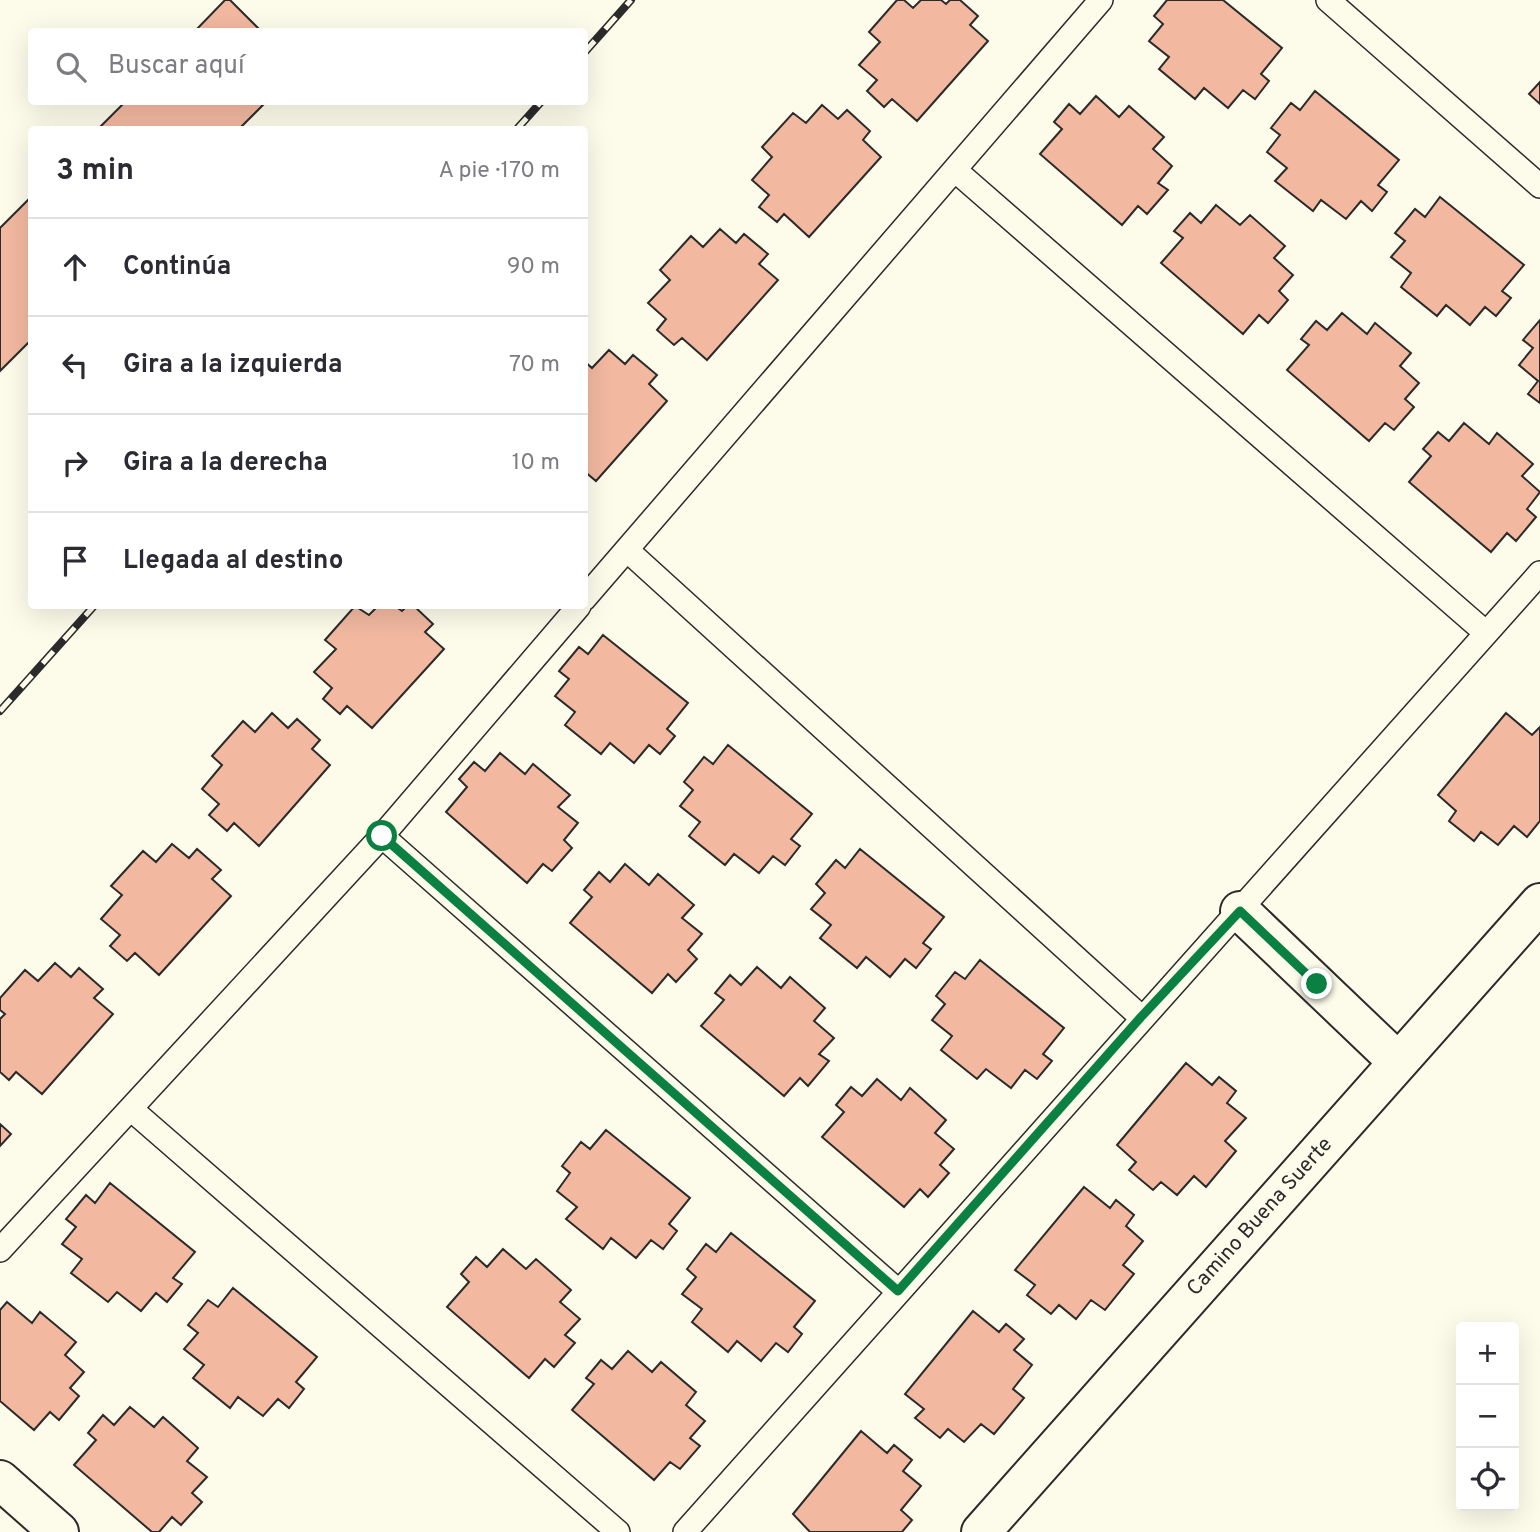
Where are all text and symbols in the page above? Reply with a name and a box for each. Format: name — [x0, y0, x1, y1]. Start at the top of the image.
search box — [28, 28, 588, 105]
icon: search — [52, 48, 90, 86]
text: Buscar aquí — [108, 50, 245, 83]
text: 3 min — [56, 153, 134, 190]
text: A pie · 170 m — [438, 157, 560, 186]
icon: ahead — [56, 248, 94, 286]
text: Continúa — [123, 251, 231, 284]
text: 90 m — [507, 253, 560, 282]
icon: left — [56, 346, 94, 384]
text: Gira a la izquierda — [123, 349, 342, 382]
text: 70 m — [509, 351, 560, 380]
icon: right — [56, 444, 94, 482]
text: Gira a la derecha — [123, 447, 328, 480]
text: 10 m — [512, 449, 560, 478]
icon: arrive — [56, 542, 94, 580]
text: Llegada al destino — [123, 545, 343, 578]
route start — [366, 820, 397, 851]
route end — [1301, 968, 1332, 999]
street label: Camino Buena Suerte — [1181, 1132, 1339, 1302]
map controls — [1456, 1322, 1519, 1511]
button: + — [1456, 1322, 1519, 1385]
button: − — [1456, 1385, 1519, 1448]
button: locate — [1456, 1448, 1519, 1511]

